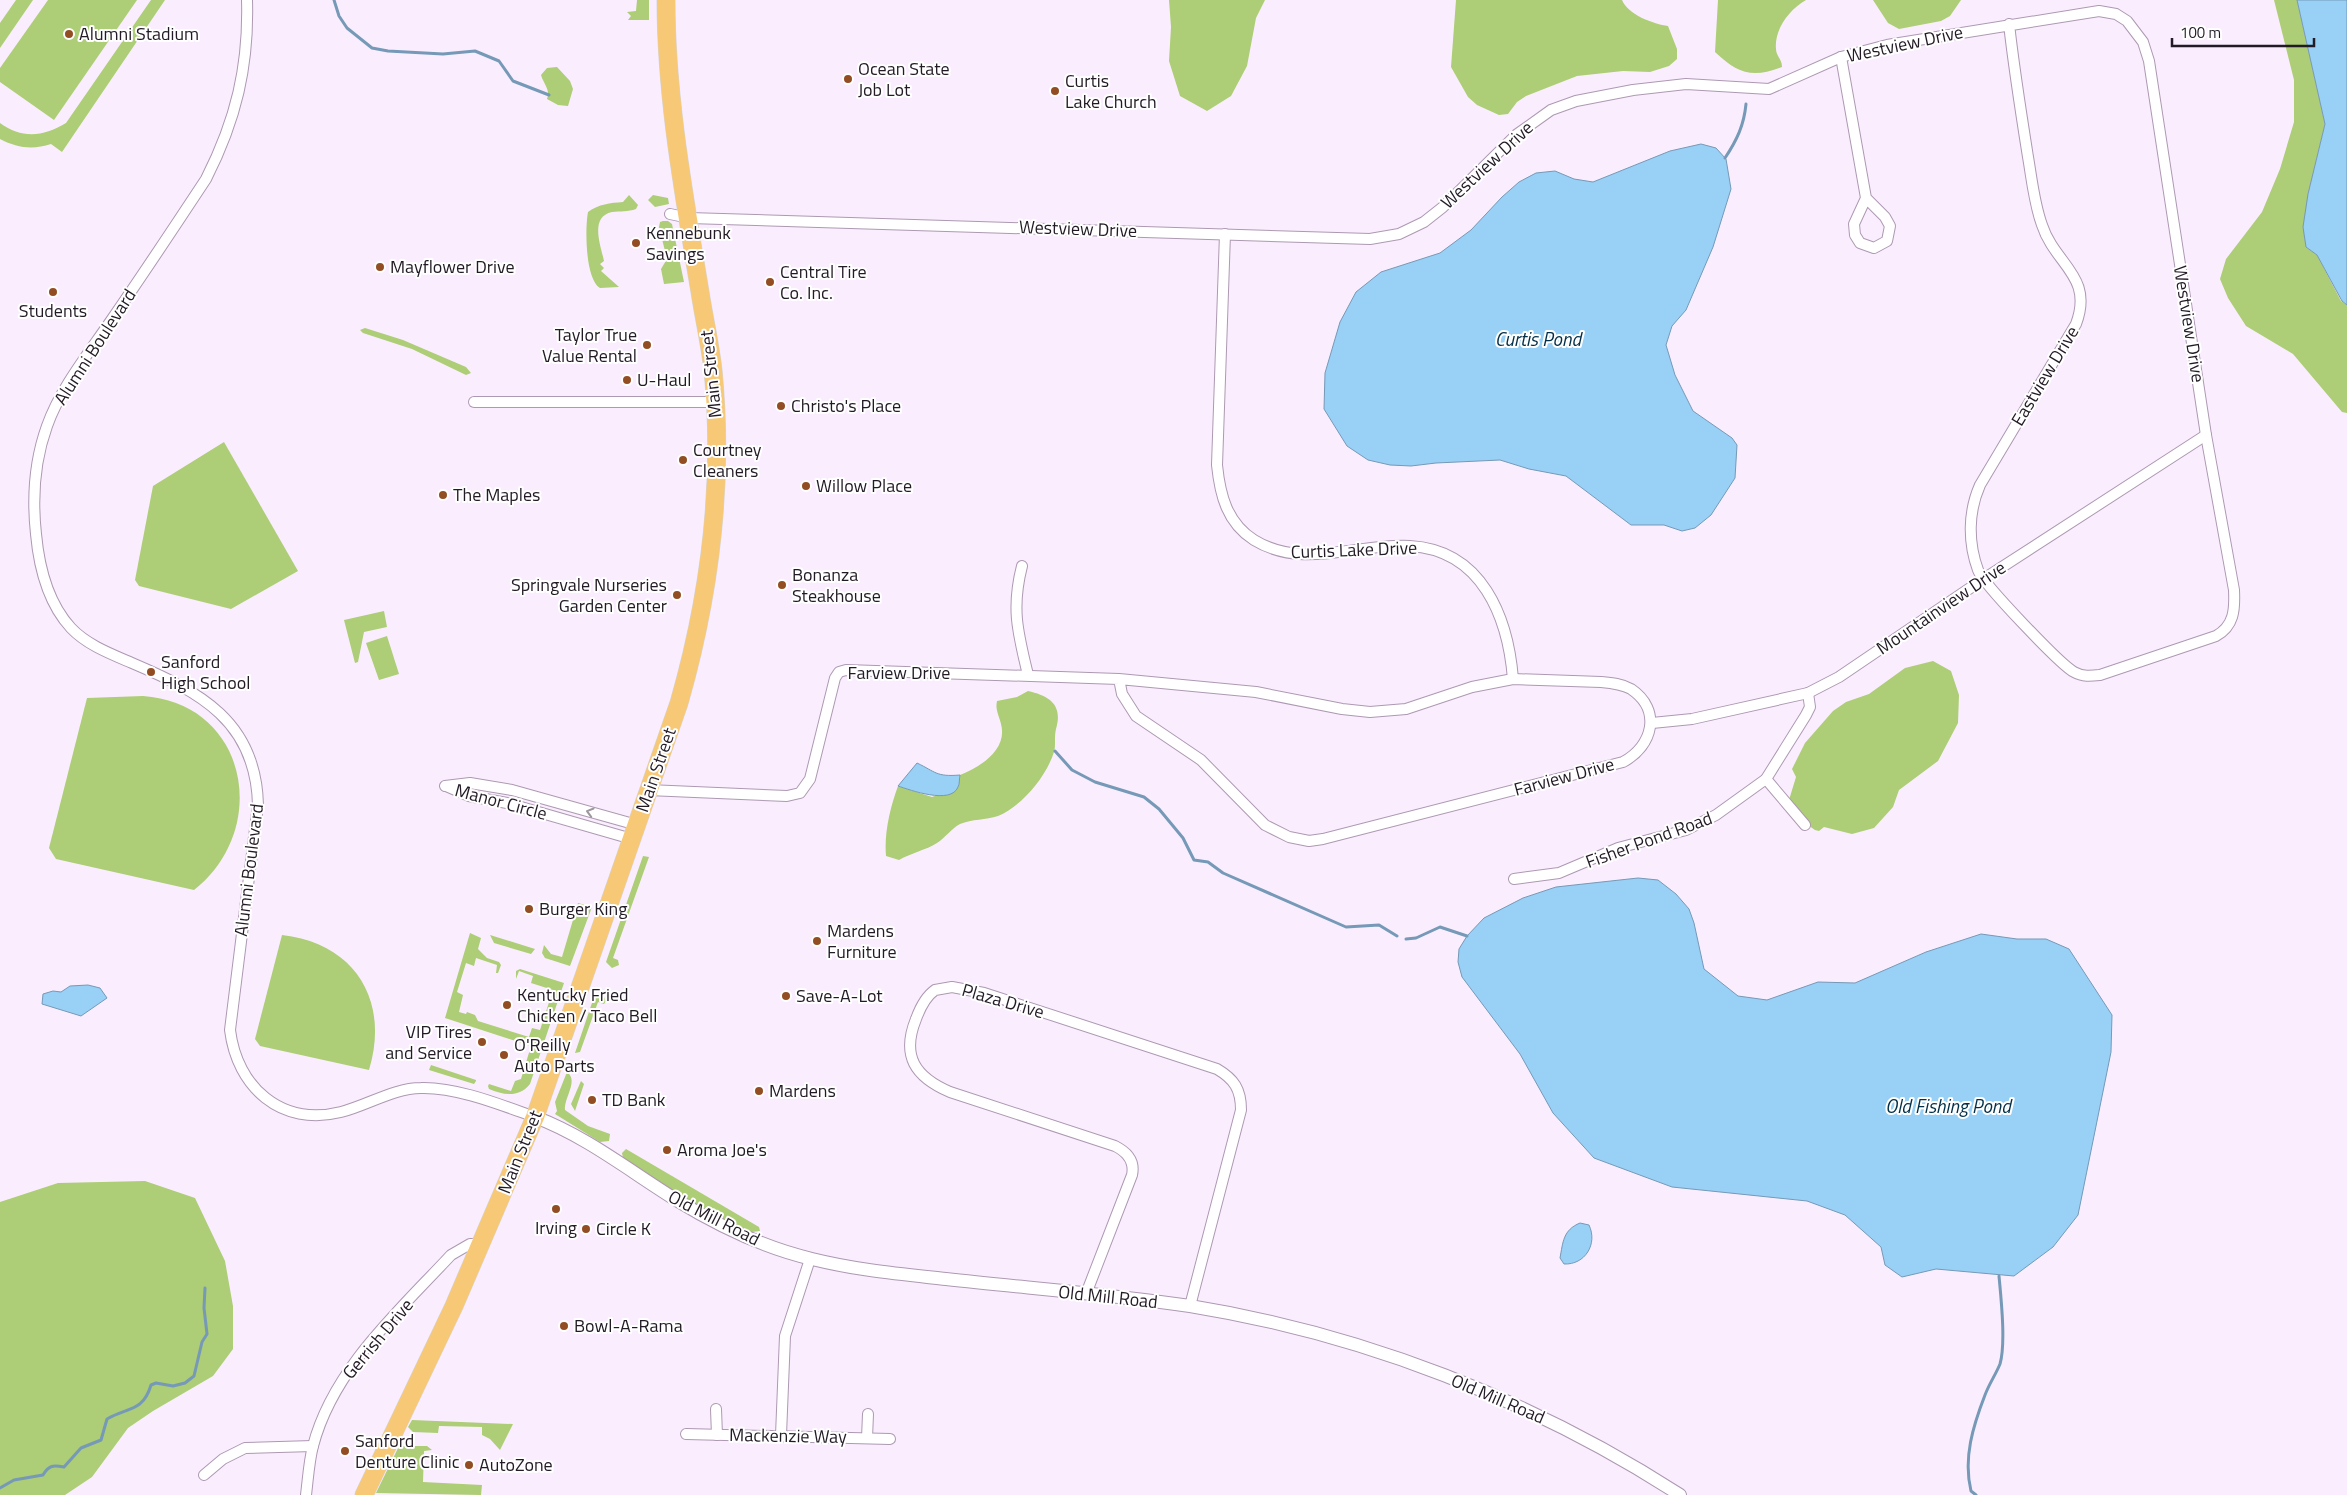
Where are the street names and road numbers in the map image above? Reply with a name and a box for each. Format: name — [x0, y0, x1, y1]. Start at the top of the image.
street label: Westview Drive — [1844, 18, 1965, 69]
street label: Westview Drive — [1434, 115, 1539, 215]
street label: Westview Drive — [1019, 213, 1137, 244]
street label: Westview Drive — [2167, 264, 2212, 384]
street label: Alumni Boulevard — [47, 283, 142, 410]
street label: Eastview Drive — [2004, 321, 2085, 431]
street label: Main Street — [692, 328, 729, 419]
street label: Curtis Lake Drive — [1290, 534, 1418, 565]
street label: Mountainview Drive — [1870, 554, 2011, 661]
street label: Farview Drive — [848, 659, 950, 686]
street label: Main Street — [628, 723, 683, 816]
street label: Farview Drive — [1511, 750, 1617, 803]
street label: Manor Circle — [452, 776, 550, 827]
street label: Alumni Boulevard — [227, 802, 270, 938]
street label: Fisher Pond Road — [1582, 804, 1716, 875]
street label: Plaza Drive — [959, 976, 1047, 1025]
street label: Main Street — [491, 1105, 549, 1198]
street label: Old Mill Road — [664, 1183, 765, 1252]
street label: Old Mill Road — [1057, 1278, 1159, 1315]
street label: Gerrish Drive — [336, 1292, 419, 1385]
street label: Old Mill Road — [1447, 1367, 1549, 1430]
street label: Mackenzie Way — [729, 1421, 847, 1450]

